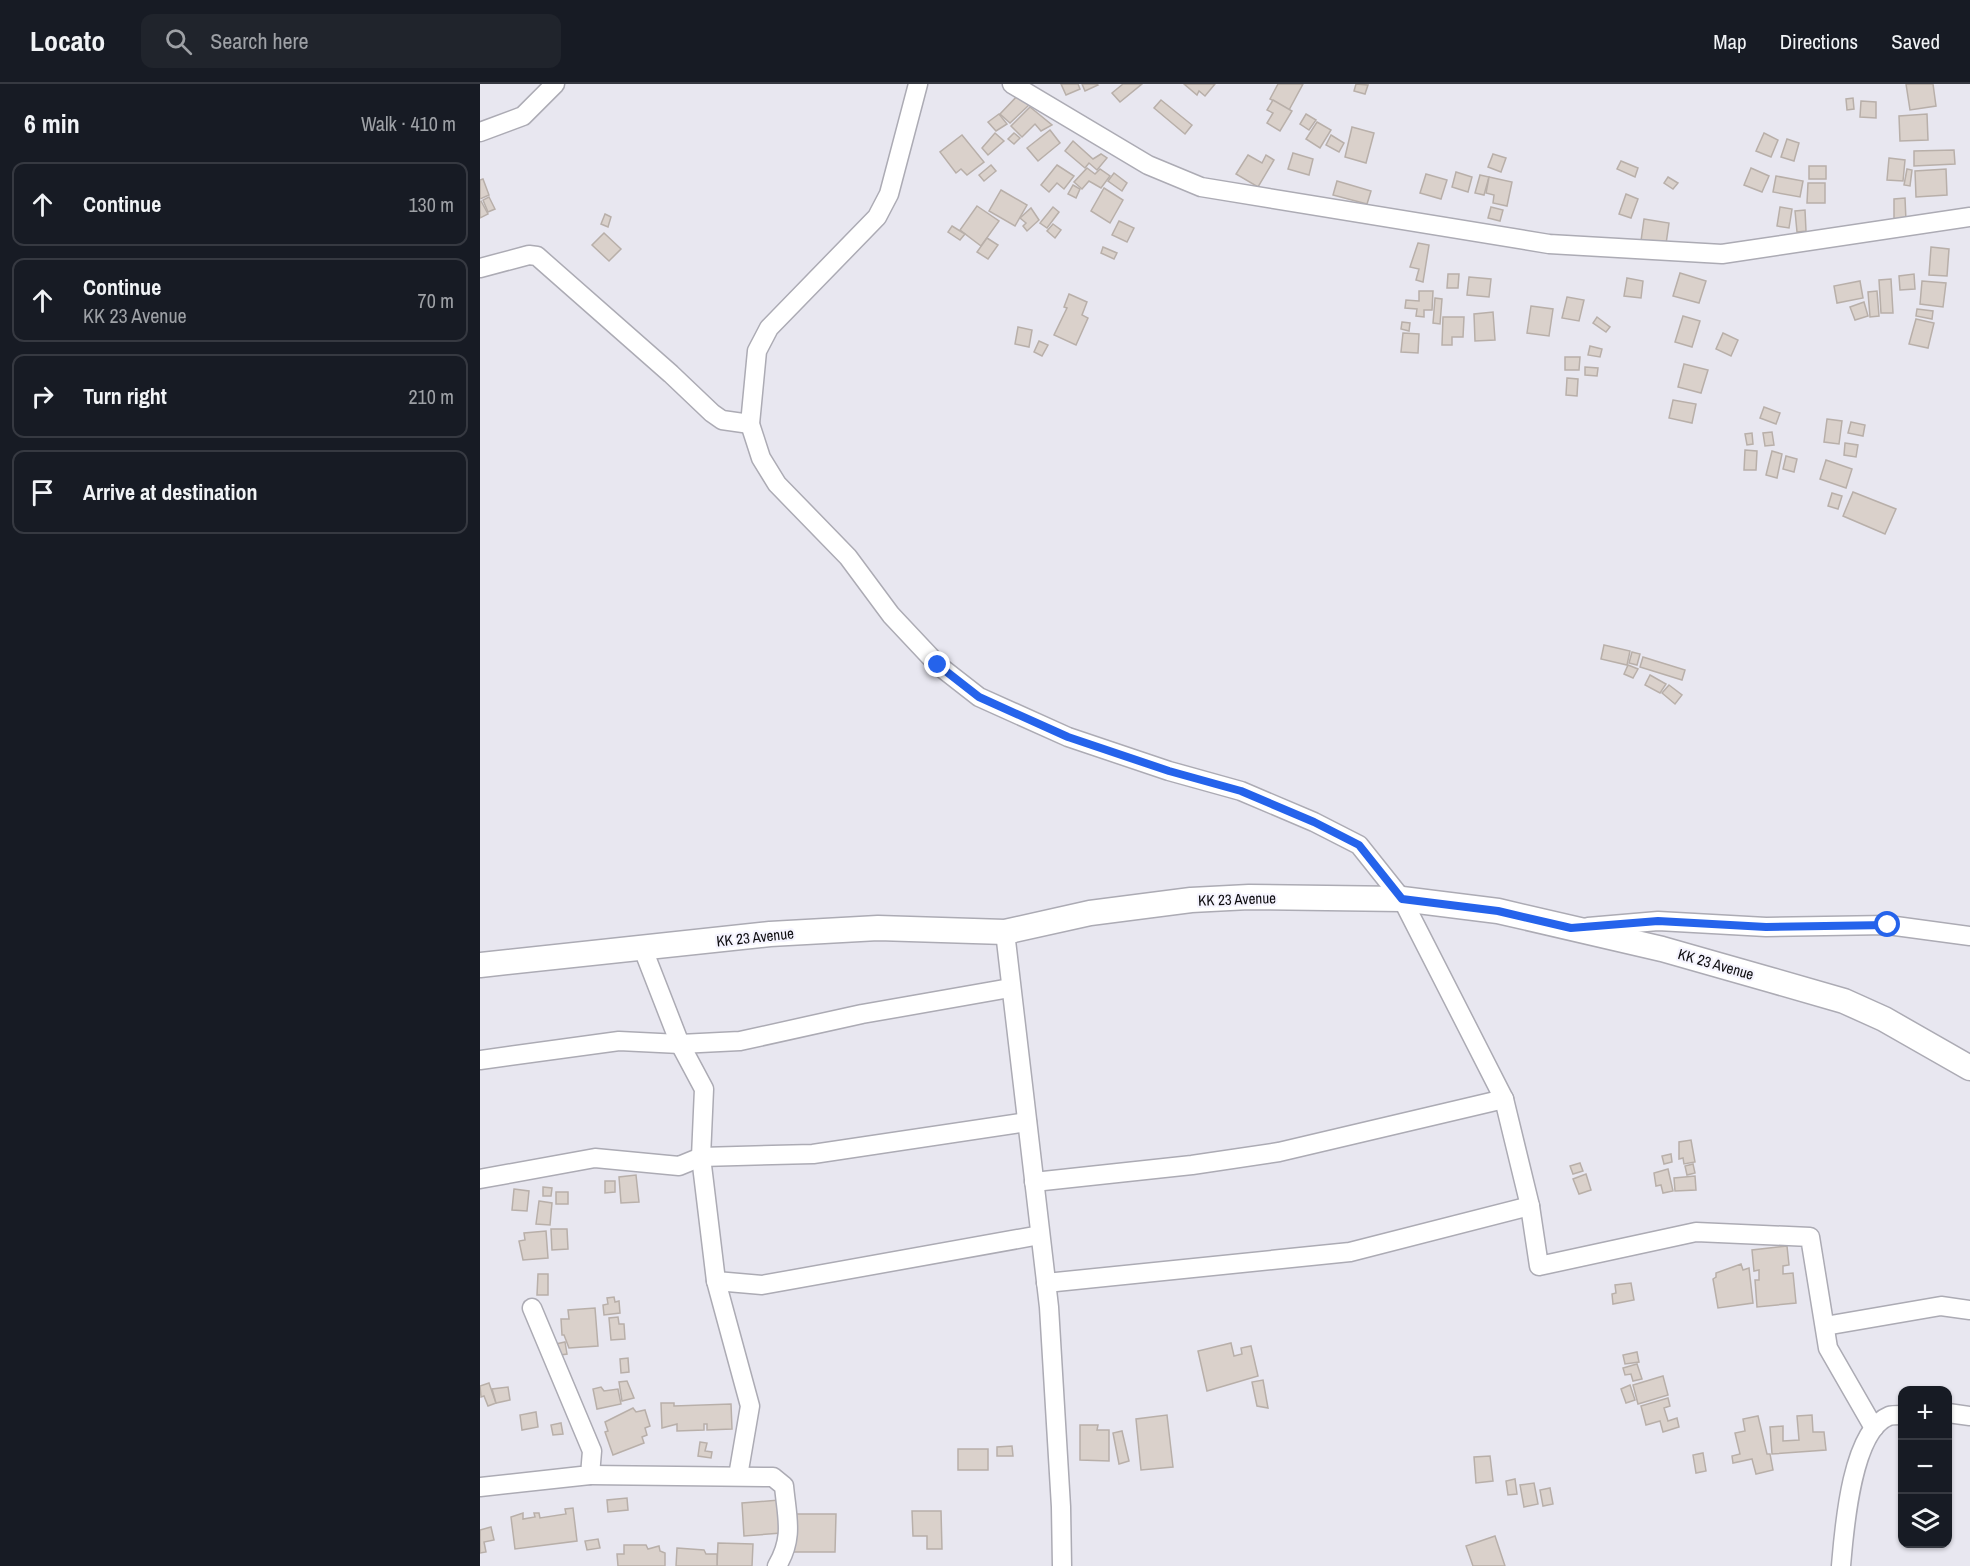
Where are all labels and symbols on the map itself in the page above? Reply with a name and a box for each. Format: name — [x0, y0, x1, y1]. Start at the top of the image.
route end — [924, 651, 950, 677]
street label: KK 23 Avenue — [1198, 887, 1276, 911]
route start — [1874, 911, 1900, 937]
street label: KK 23 Avenue — [715, 922, 795, 952]
street label: KK 23 Avenue — [1676, 943, 1756, 985]

